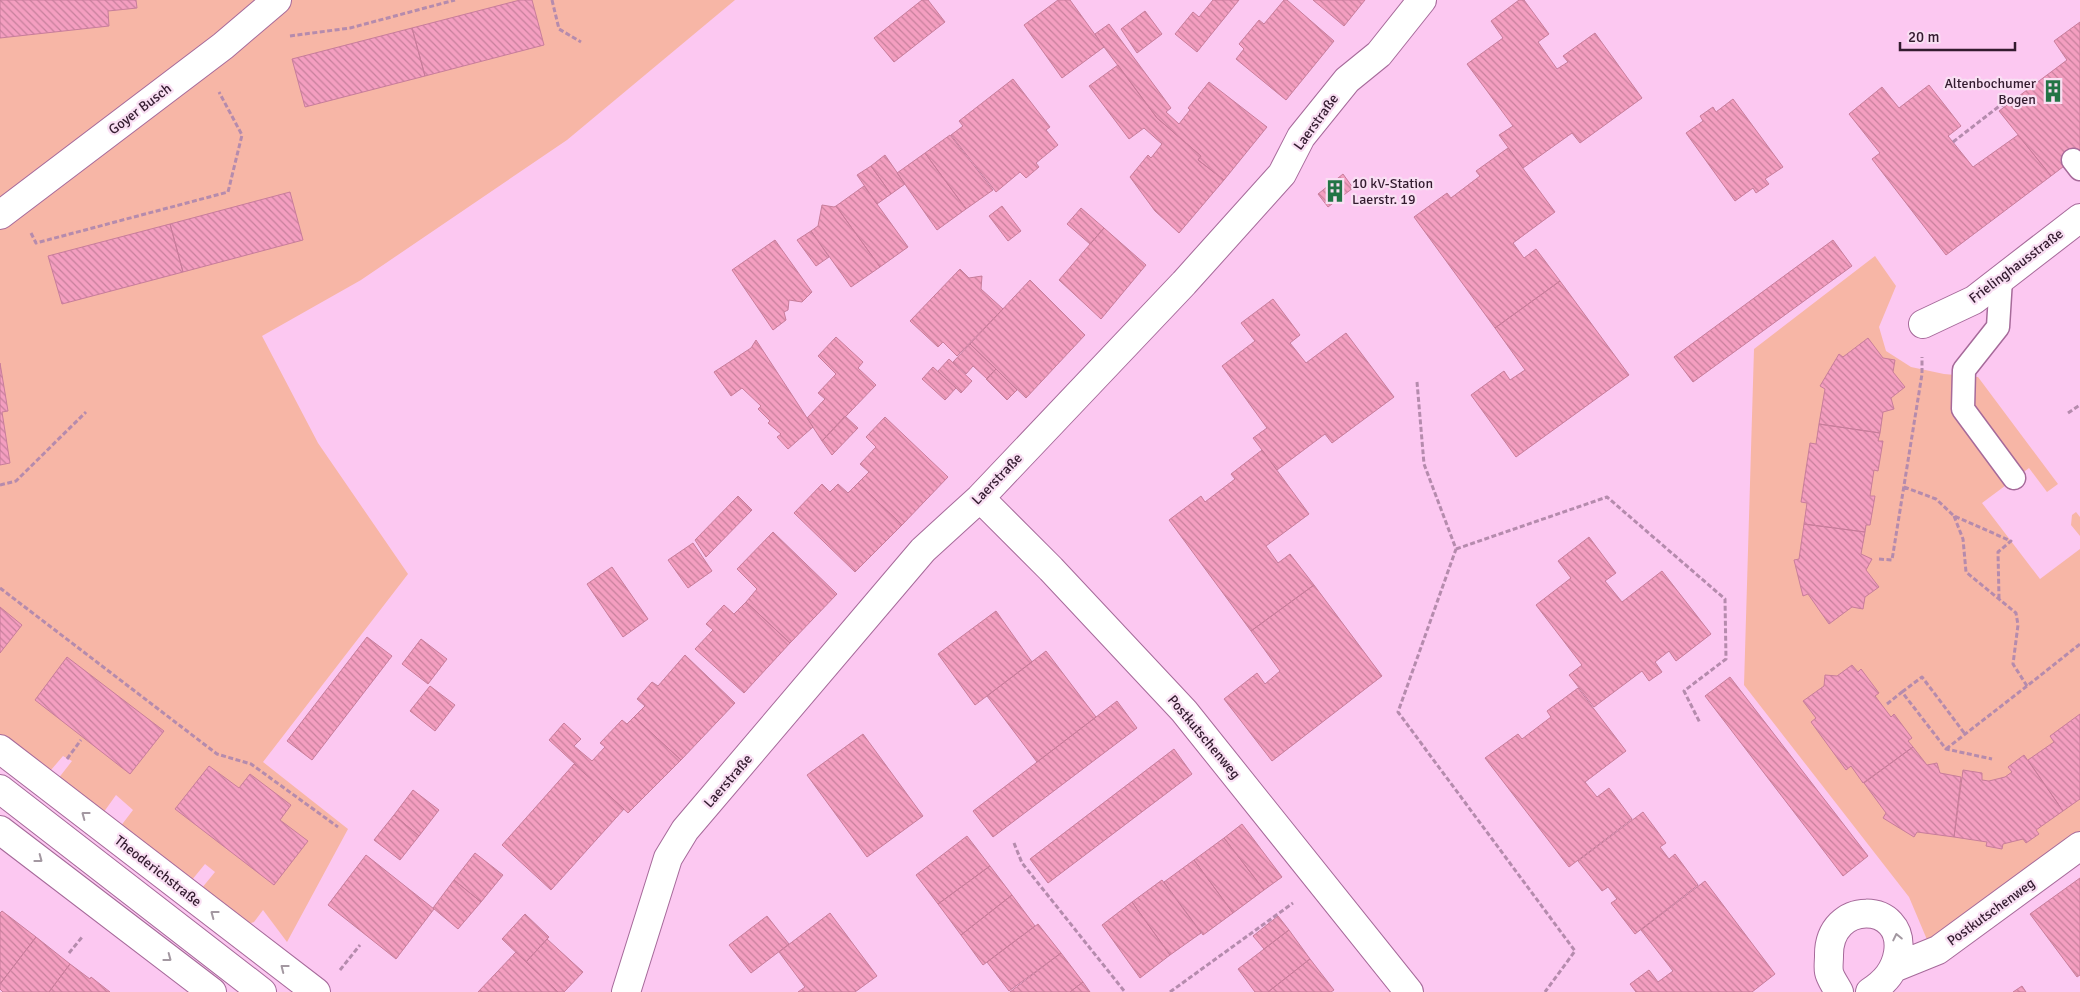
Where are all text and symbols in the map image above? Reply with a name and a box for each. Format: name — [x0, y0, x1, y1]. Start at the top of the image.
scale bar — [1900, 20, 2015, 52]
text: 20 m — [1908, 28, 1939, 46]
place label: Altenbochumer Bogen — [1944, 75, 2037, 108]
building icon: Altenbochumer Bogen — [2040, 78, 2066, 104]
street label: Goyer Busch — [105, 80, 175, 138]
street label: Laerstraße — [1290, 91, 1342, 153]
place label: 10 kV-Station Laerstr. 19 — [1352, 175, 1433, 208]
building icon: 10 kV-Station Laerstr. 19 — [1322, 178, 1348, 204]
street label: Frielinghausstraße — [1966, 225, 2066, 307]
street label: Laerstraße — [968, 450, 1026, 508]
street label: Postkutschenweg — [1164, 692, 1244, 782]
street label: Laerstraße — [700, 751, 756, 811]
one-way arrow — [82, 812, 91, 820]
street label: Theoderichstraße — [111, 832, 205, 910]
one-way arrow — [33, 854, 42, 862]
street label: Postkutschenweg — [1944, 874, 2038, 950]
one-way arrow — [211, 911, 220, 919]
one-way arrow — [1892, 933, 1903, 941]
one-way arrow — [162, 952, 171, 960]
one-way arrow — [281, 965, 290, 973]

